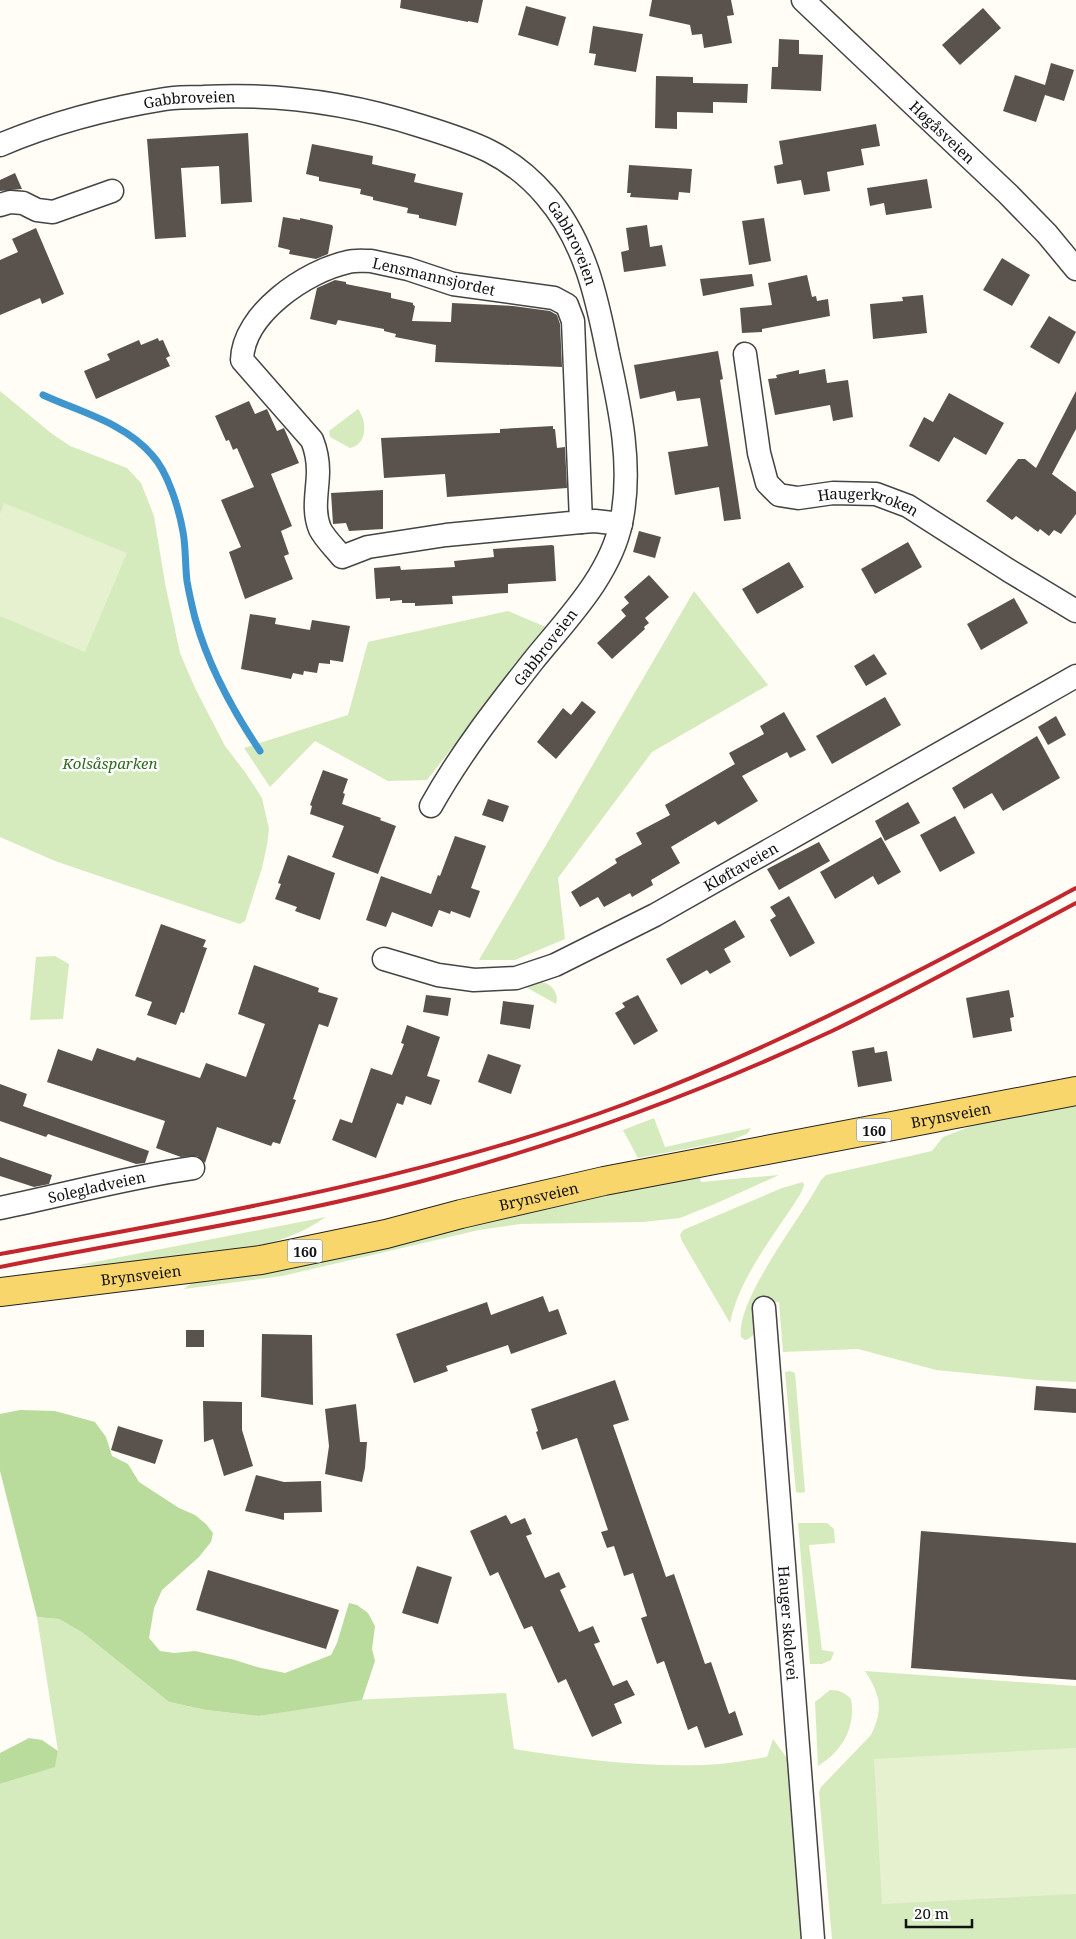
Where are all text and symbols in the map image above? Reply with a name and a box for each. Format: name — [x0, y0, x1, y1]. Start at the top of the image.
street label: Gabbroveien — [142, 86, 236, 113]
street label: Høgåsveien — [905, 96, 980, 168]
street label: Gabbroveien — [543, 196, 602, 288]
street label: Lensmannsjordet — [371, 252, 497, 300]
street label: Haugerkroken — [816, 483, 923, 521]
street label: Gabbroveien — [509, 604, 582, 690]
park label: Kolsåsparken — [62, 753, 157, 773]
street label: Kløftaveien — [700, 837, 782, 895]
street label: Brynsveien — [909, 1097, 993, 1132]
road number: 160 — [856, 1118, 892, 1142]
street label: Solegladveien — [46, 1166, 147, 1207]
street label: Brynsveien — [497, 1177, 581, 1215]
road number: 160 — [288, 1240, 322, 1262]
street label: Brynsveien — [99, 1260, 183, 1290]
street label: Hauger skolevei — [774, 1565, 803, 1681]
scale bar — [906, 1896, 972, 1928]
text: 20 m — [914, 1903, 949, 1923]

